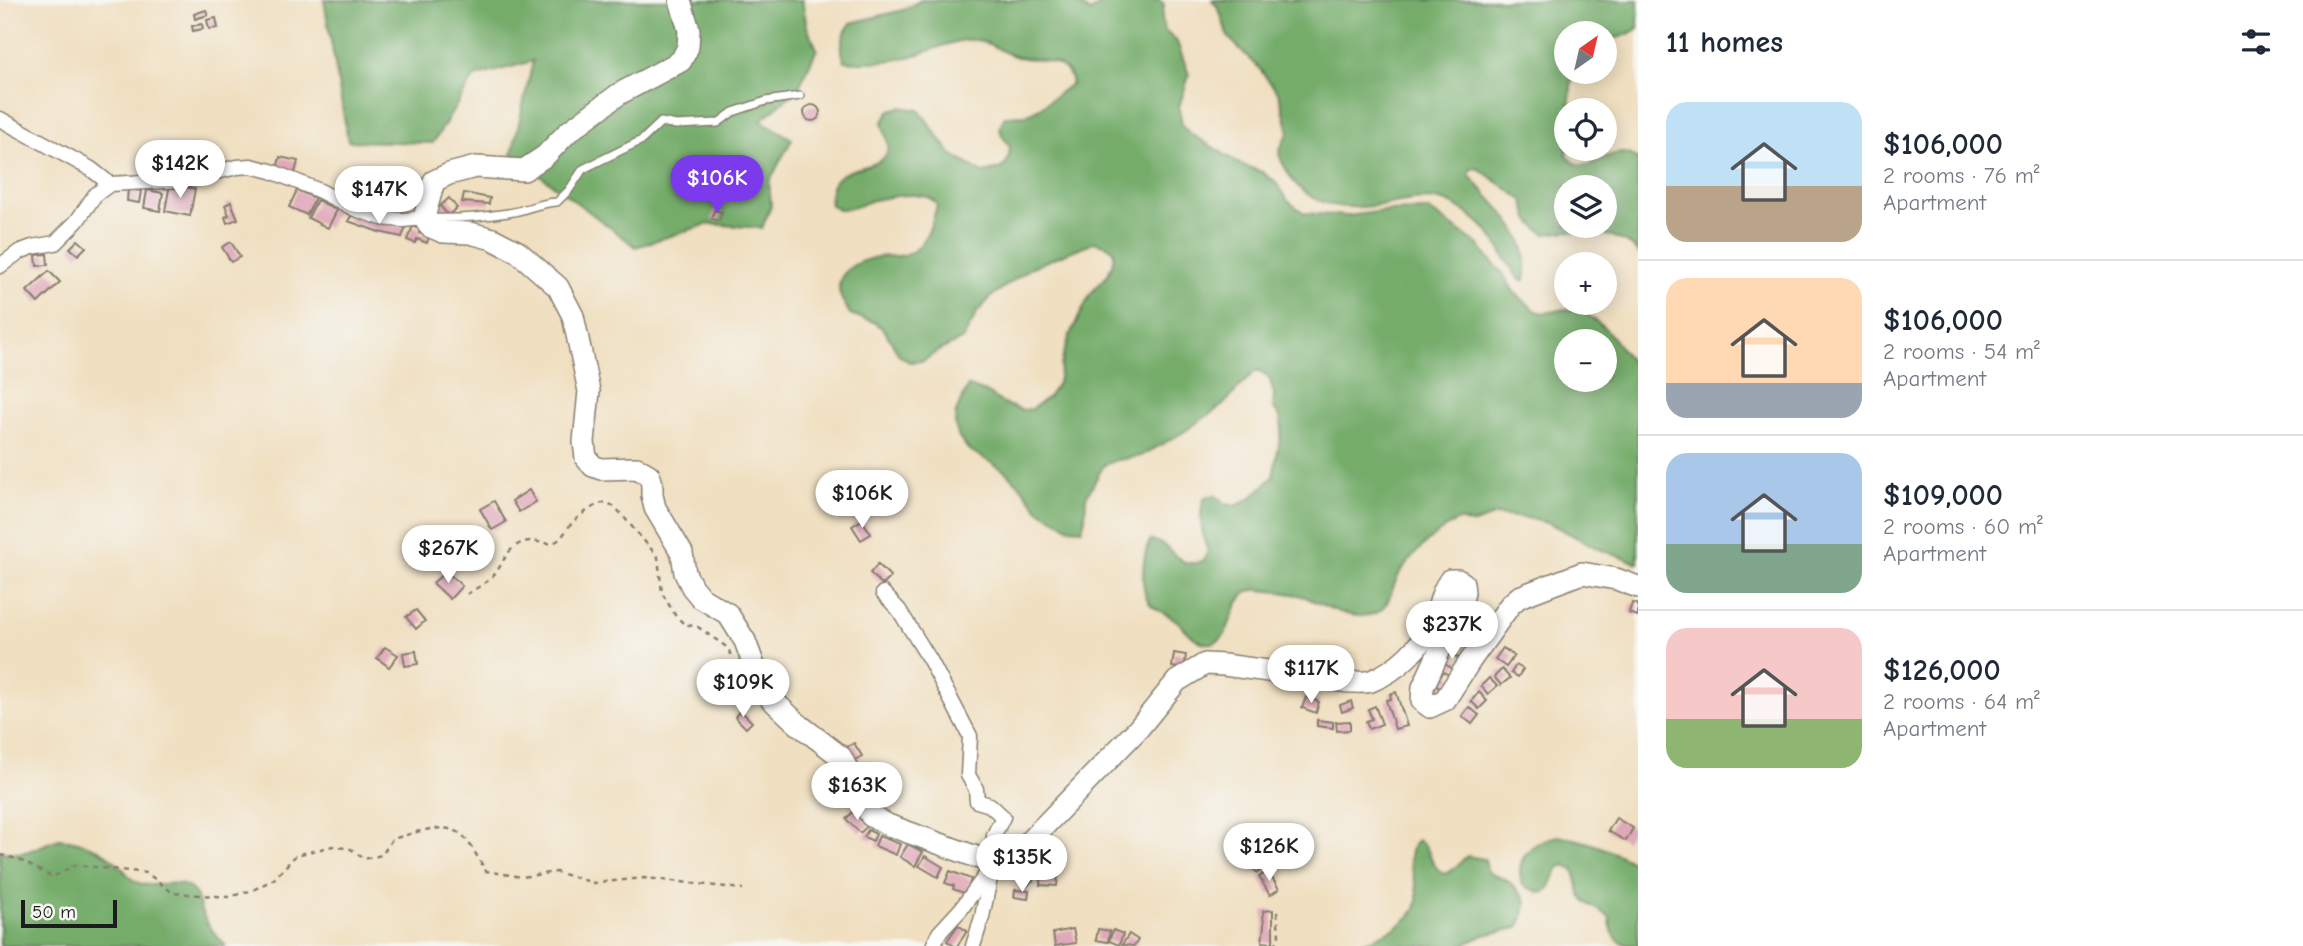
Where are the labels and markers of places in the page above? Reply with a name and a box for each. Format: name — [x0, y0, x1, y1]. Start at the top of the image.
pin: $142K — [131, 140, 229, 200]
pin: $106K — [668, 156, 766, 215]
pin: $147K — [330, 166, 428, 226]
pin: $106K — [813, 470, 911, 530]
pin: $267K — [399, 526, 497, 585]
pin: $237K — [1403, 602, 1501, 661]
pin: $117K — [1262, 646, 1360, 705]
pin: $109K — [694, 660, 792, 719]
pin: $163K — [808, 762, 906, 822]
pin: $126K — [1220, 824, 1318, 883]
pin: $135K — [973, 834, 1071, 894]

